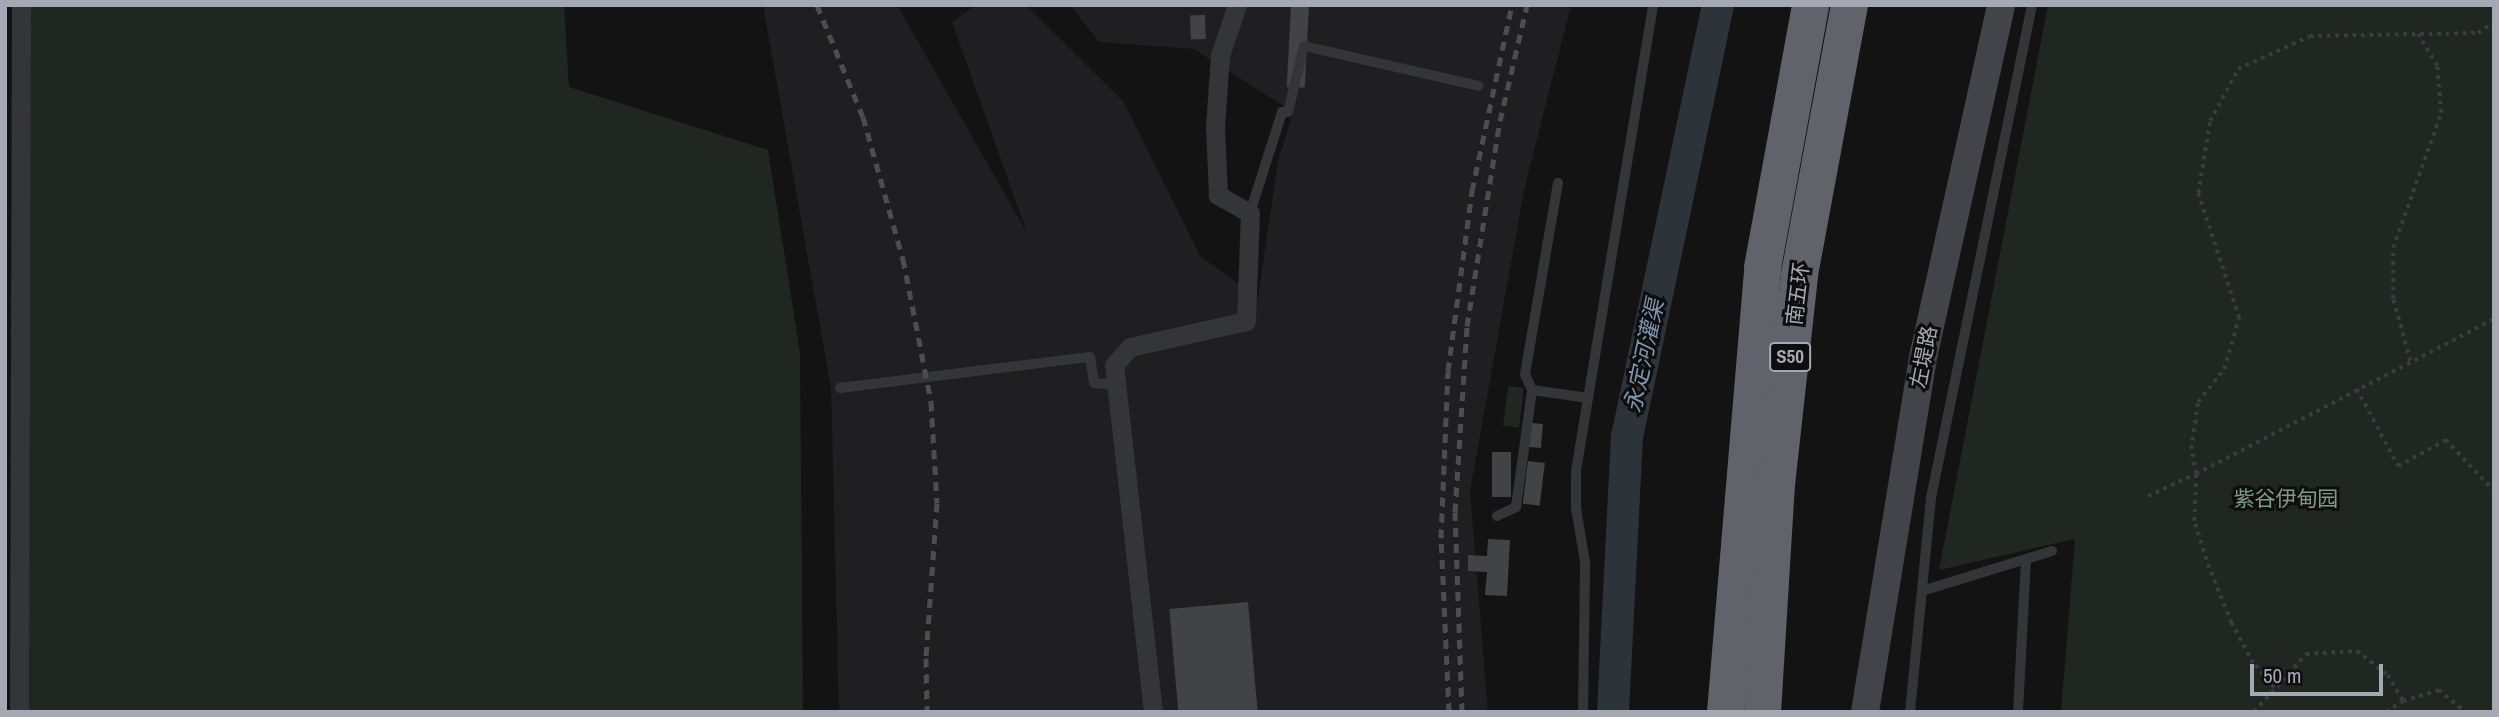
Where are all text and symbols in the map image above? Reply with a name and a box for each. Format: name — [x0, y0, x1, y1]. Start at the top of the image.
street label: 南五环 — [1782, 261, 1814, 327]
water label: 永定河灌渠 — [1619, 297, 1669, 415]
street label: 左堤路 — [1906, 324, 1942, 390]
road number: S50 — [1769, 342, 1811, 372]
park label: 紫谷伊甸园 — [2234, 486, 2338, 512]
scale bar — [2254, 650, 2387, 694]
text: 50 m — [2263, 661, 2301, 690]

